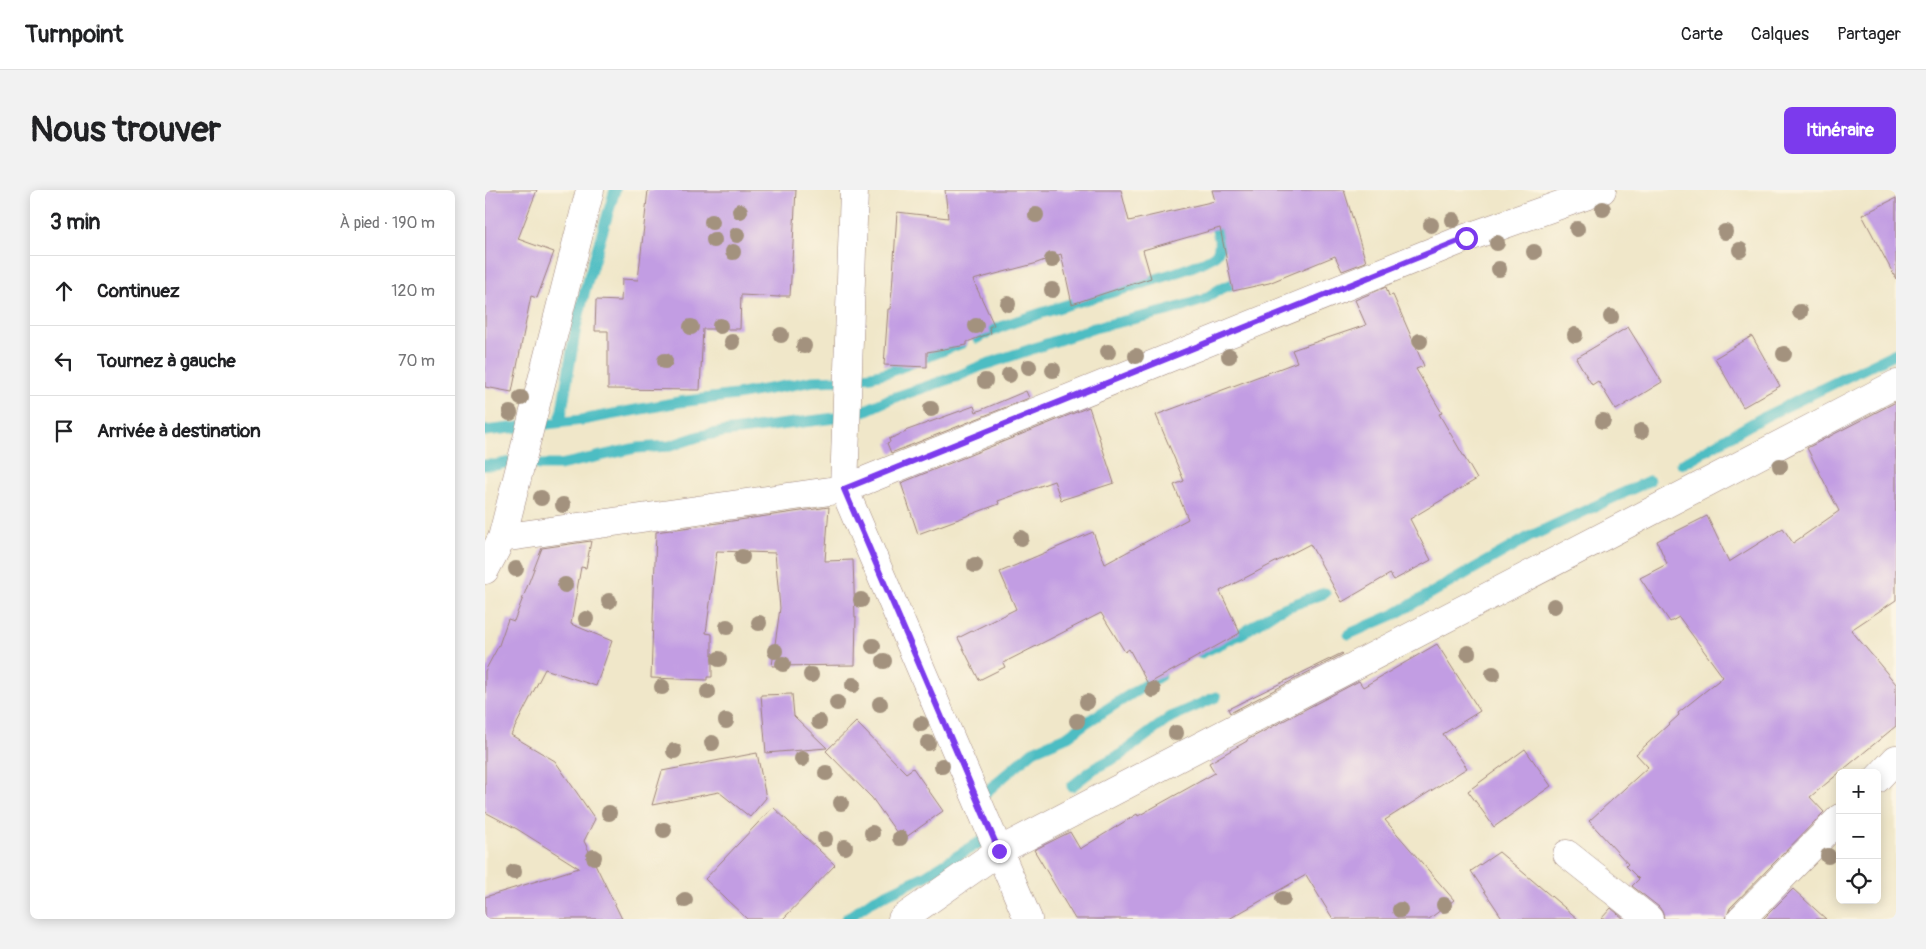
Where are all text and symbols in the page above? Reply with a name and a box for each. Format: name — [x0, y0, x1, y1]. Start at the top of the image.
text: Turnpoint — [25, 20, 123, 49]
text: Carte — [1681, 23, 1723, 46]
text: Calques — [1751, 23, 1809, 46]
text: Partager — [1837, 23, 1901, 46]
button: Itinéraire — [1784, 107, 1896, 154]
text: Nous trouver — [30, 108, 221, 152]
text: 3 min — [50, 209, 100, 236]
text: À pied · 190 m — [339, 213, 435, 233]
route start — [1455, 227, 1478, 250]
icon: ahead — [50, 277, 78, 305]
text: Continuez — [97, 279, 180, 303]
text: 120 m — [391, 281, 435, 301]
icon: left — [50, 347, 78, 375]
text: Tournez à gauche — [97, 349, 236, 373]
text: 70 m — [398, 351, 435, 371]
icon: arrive — [50, 417, 78, 445]
text: Arrivée à destination — [97, 419, 261, 443]
map controls — [1836, 769, 1881, 904]
button: + — [1836, 769, 1881, 814]
button: − — [1836, 814, 1881, 859]
route end — [988, 840, 1011, 863]
button: locate — [1836, 859, 1881, 904]

